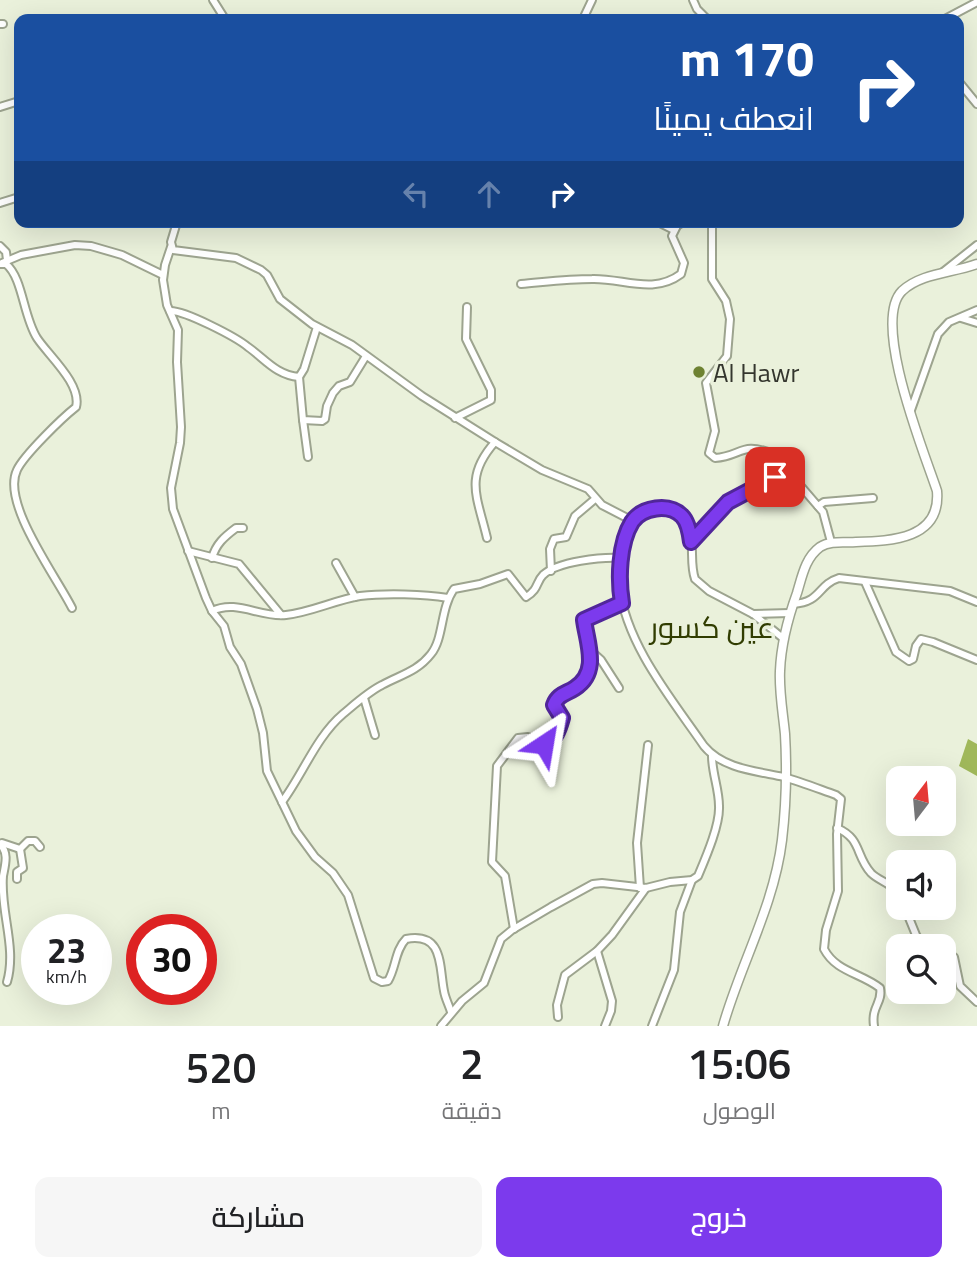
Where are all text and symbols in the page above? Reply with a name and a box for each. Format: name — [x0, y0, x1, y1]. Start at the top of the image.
text: 170 m — [680, 20, 814, 95]
icon: right — [838, 42, 929, 133]
text: انعطف يمينًا — [653, 94, 814, 142]
icon: left — [397, 175, 435, 213]
icon: ahead — [470, 175, 508, 213]
icon: right — [543, 175, 581, 213]
place label: Al Hawr — [713, 353, 800, 392]
marker: Al Hawr — [691, 364, 707, 380]
pin — [745, 447, 805, 507]
icon: arrive — [756, 458, 794, 496]
district label: عين كسور — [648, 604, 774, 650]
position arrow — [507, 707, 581, 781]
north arrow — [886, 766, 956, 836]
map controls — [886, 766, 956, 1004]
button: sound — [886, 850, 956, 920]
speed limit sign: 30 — [126, 914, 217, 1005]
text: 23 — [47, 923, 86, 977]
button: search — [886, 934, 956, 1004]
text: km/h — [46, 963, 87, 990]
text: 2 — [460, 1031, 484, 1095]
text: 15:06 — [687, 1031, 791, 1095]
text: 520 — [186, 1035, 256, 1099]
text: m — [211, 1093, 231, 1128]
text: دقيقة — [442, 1093, 502, 1128]
text: الوصول — [703, 1093, 776, 1128]
button: مشاركة — [35, 1177, 482, 1257]
button: خروج — [496, 1177, 942, 1257]

